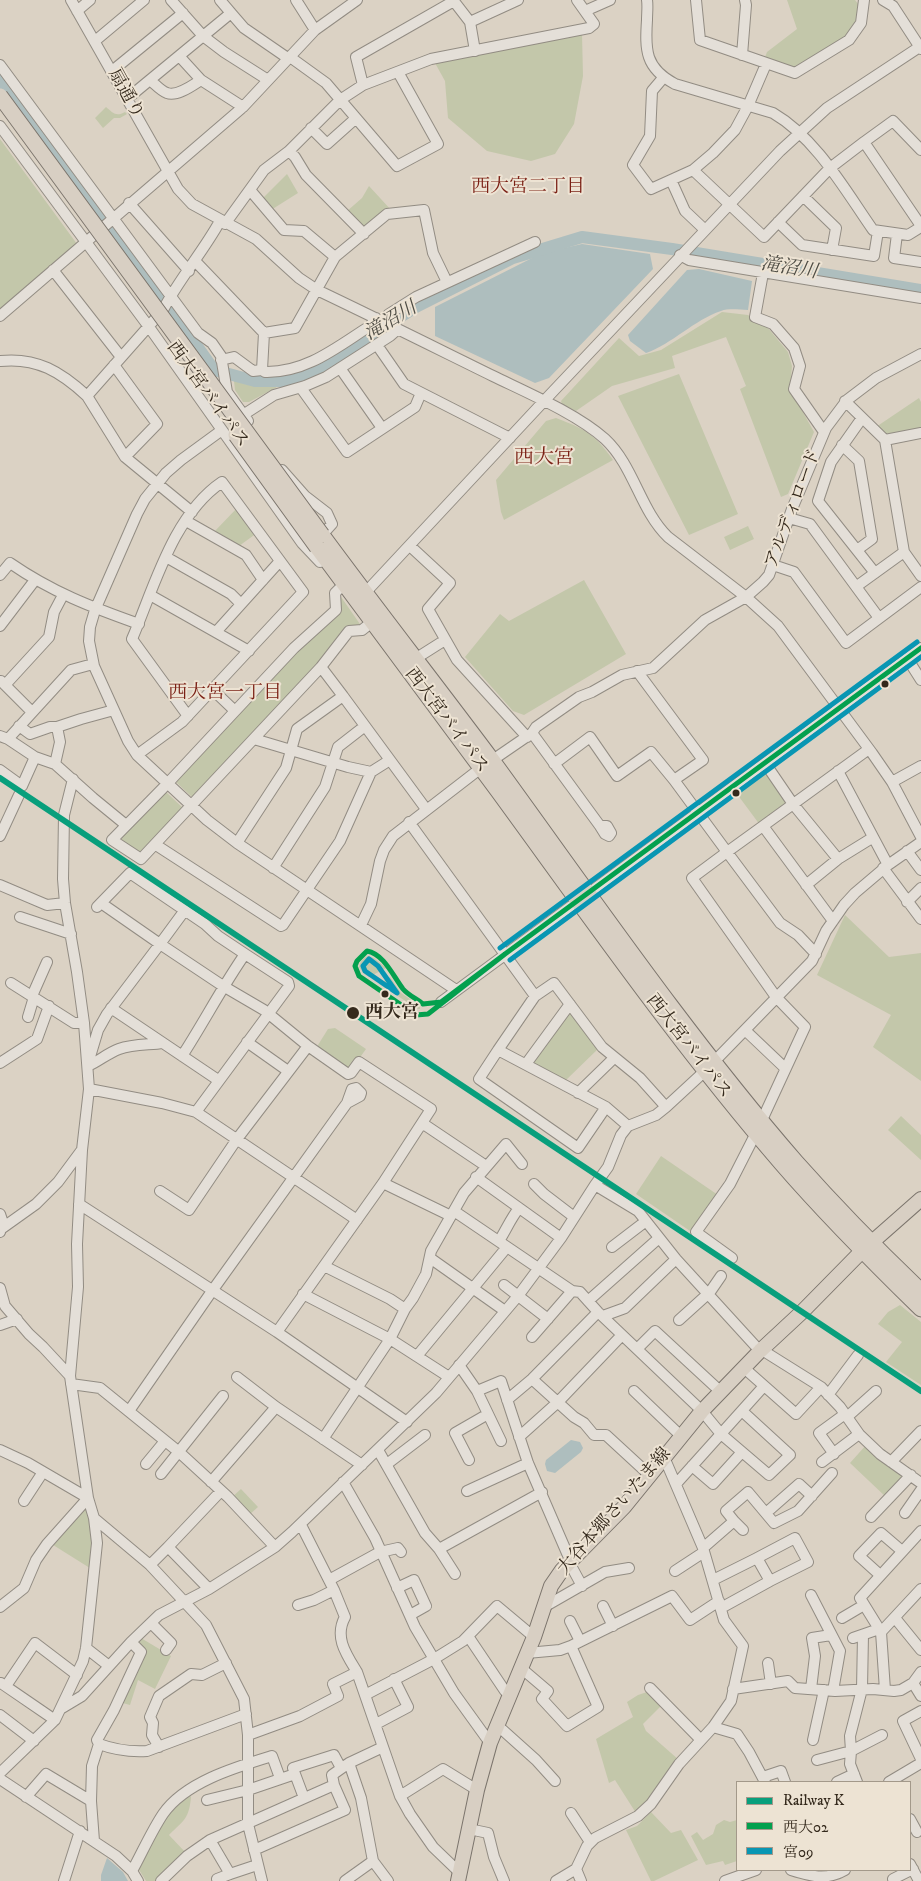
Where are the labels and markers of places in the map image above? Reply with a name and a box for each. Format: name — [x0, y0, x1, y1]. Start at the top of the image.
unlabelled marker — [880, 679, 890, 689]
unlabelled marker — [731, 788, 741, 798]
unlabelled marker — [380, 989, 390, 999]
place label: 西大宮 — [365, 1002, 419, 1024]
marker: 西大宮 — [345, 1005, 361, 1021]

